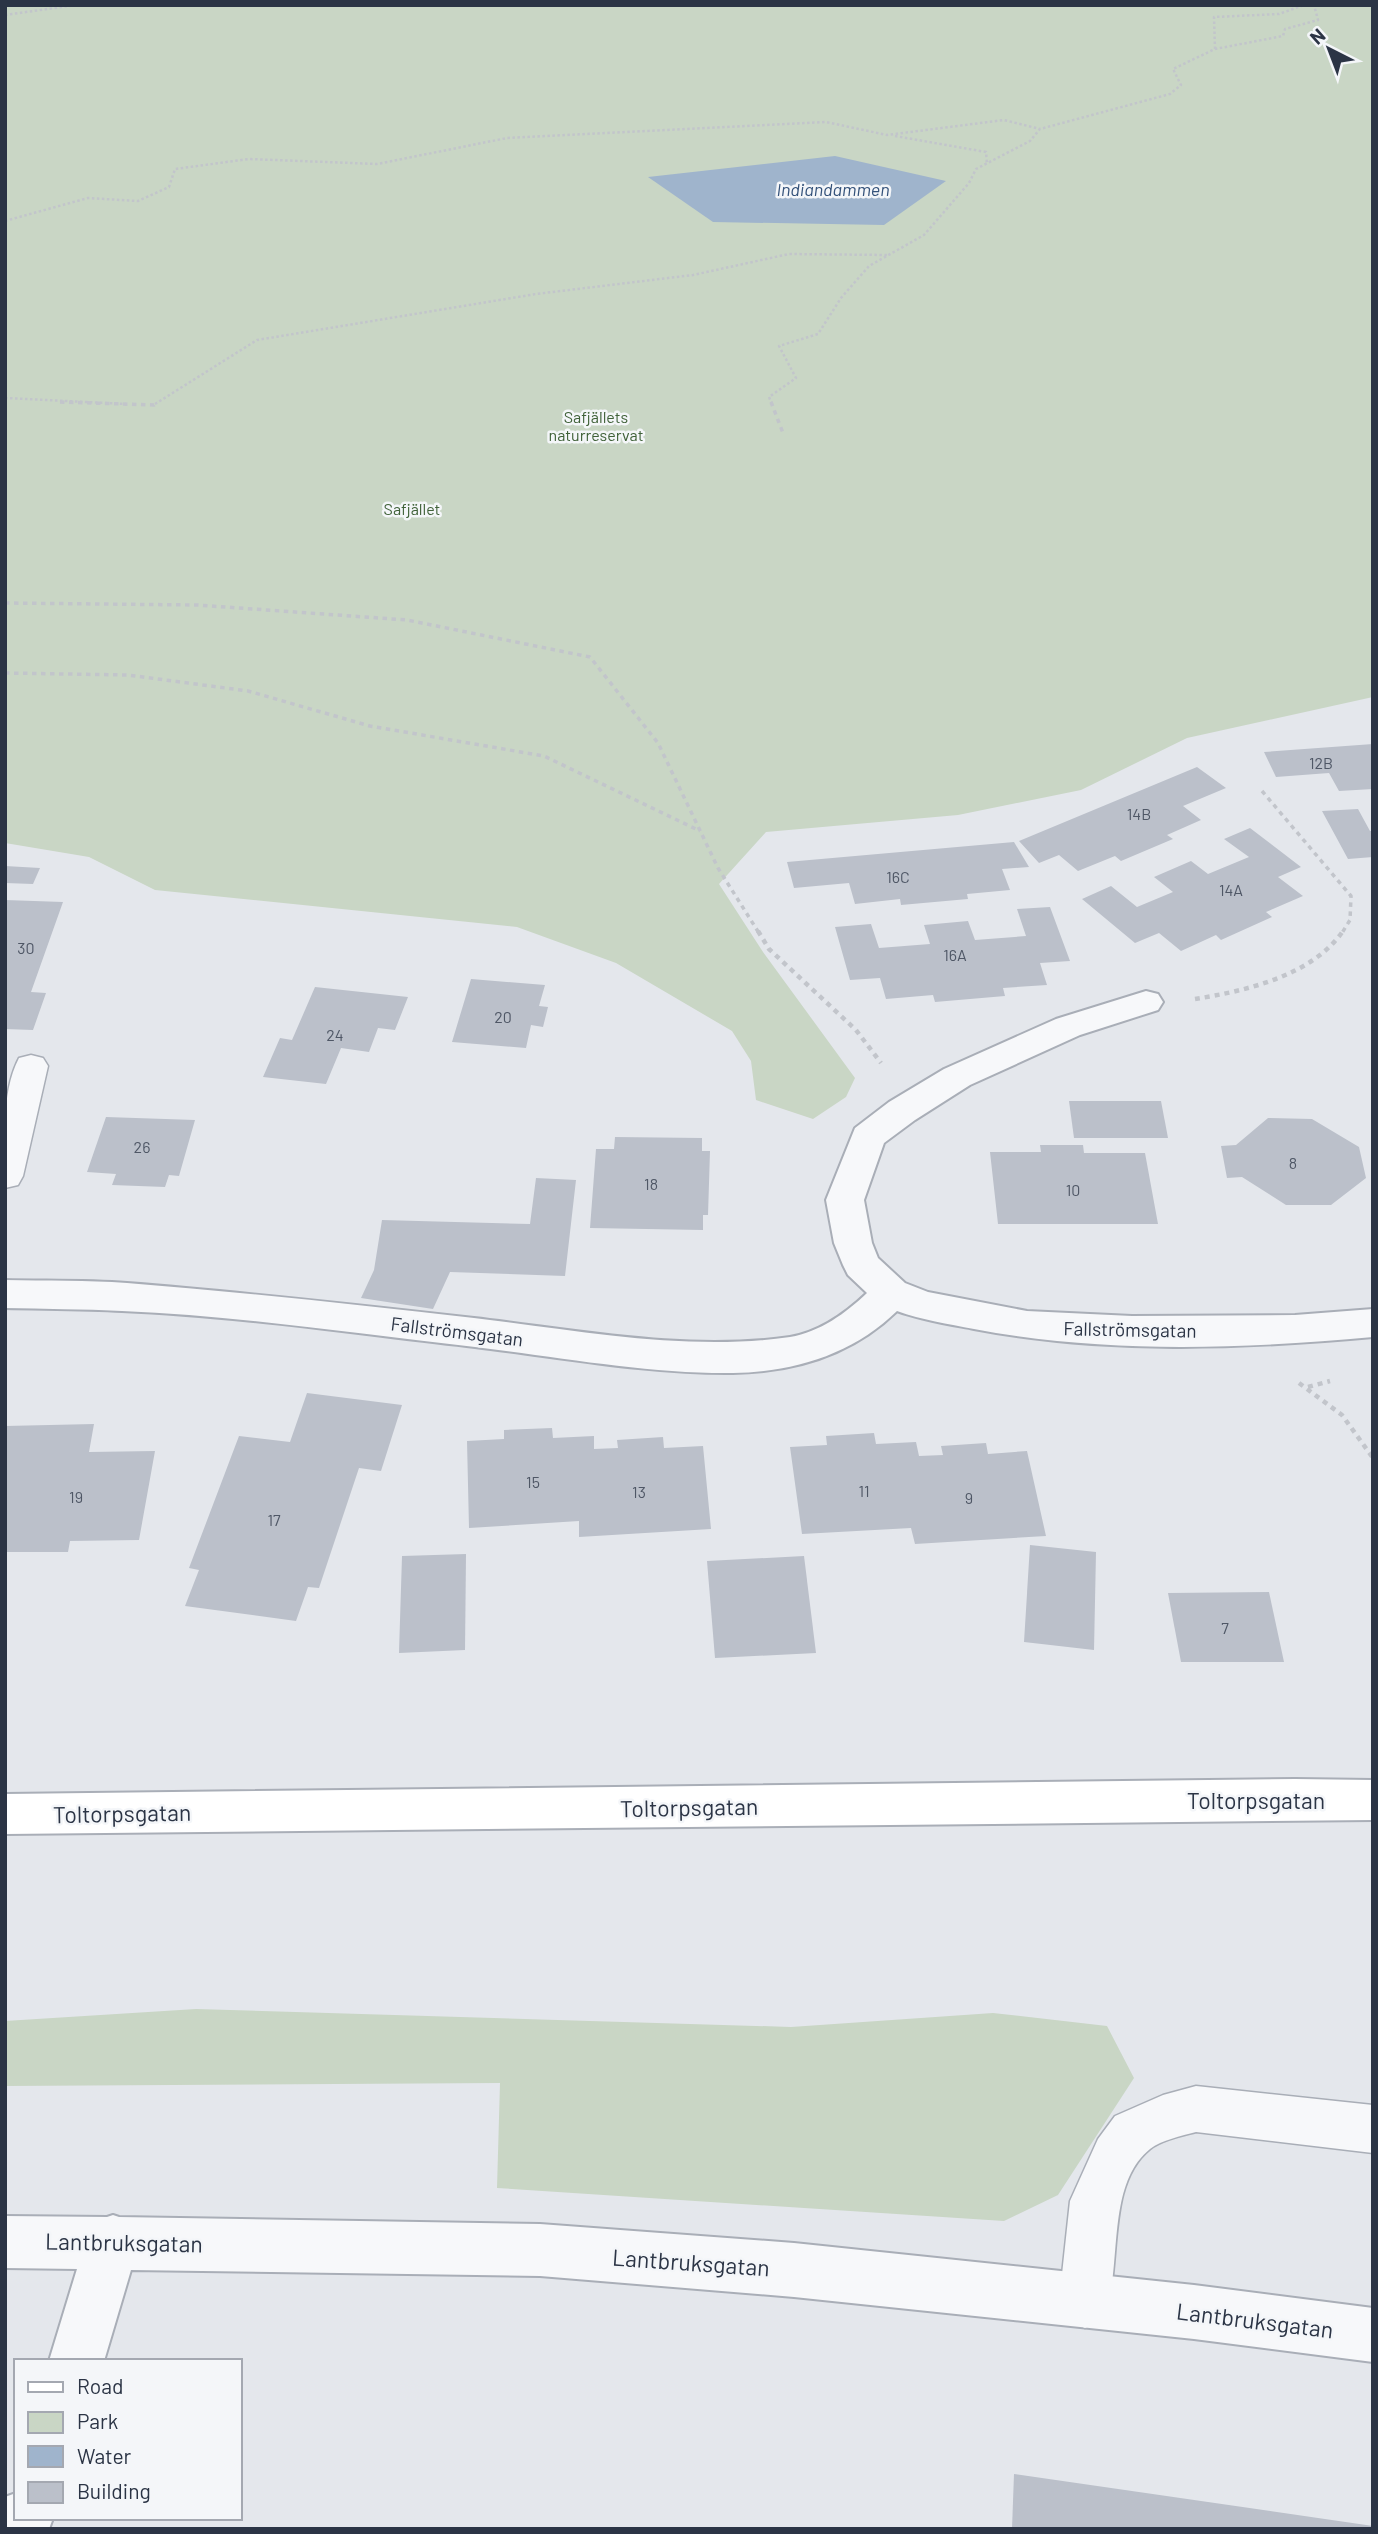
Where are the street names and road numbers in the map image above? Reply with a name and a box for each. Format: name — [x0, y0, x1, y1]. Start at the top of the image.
street label: Fallströmsgatan — [389, 1311, 525, 1351]
street label: Fallströmsgatan — [1063, 1316, 1197, 1342]
street label: Toltorpsgatan — [1187, 1786, 1325, 1814]
street label: Toltorpsgatan — [620, 1792, 758, 1822]
street label: Toltorpsgatan — [53, 1798, 191, 1828]
street label: Lantbruksgatan — [45, 2227, 203, 2257]
street label: Lantbruksgatan — [611, 2243, 771, 2281]
street label: Lantbruksgatan — [1175, 2296, 1335, 2344]

